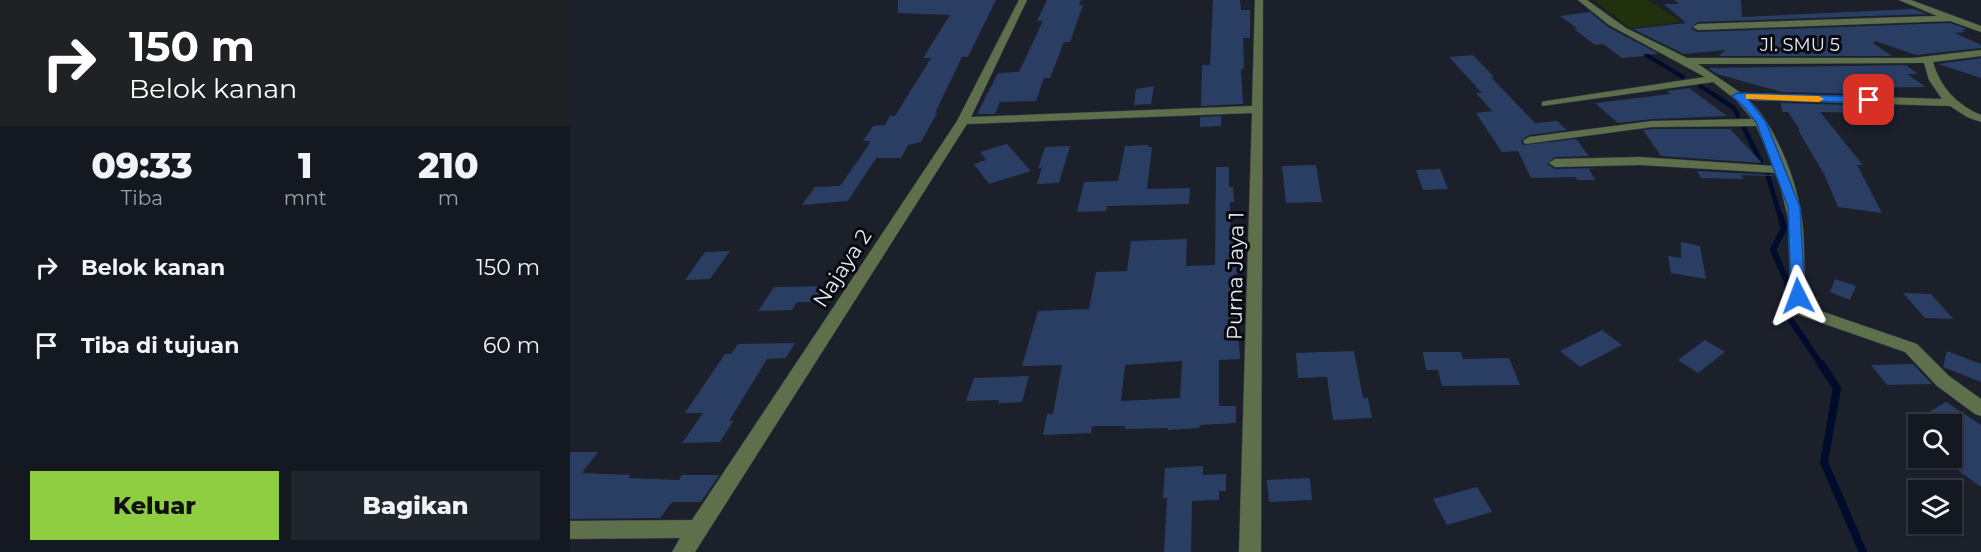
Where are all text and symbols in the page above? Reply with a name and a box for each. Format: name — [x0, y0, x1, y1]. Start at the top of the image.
text: 150 m — [129, 20, 255, 72]
icon: right — [30, 24, 108, 102]
street label: Jl. SMU 5 — [1759, 34, 1840, 56]
text: Belok kanan — [129, 72, 297, 105]
pin — [1843, 74, 1894, 125]
icon: arrive — [1852, 83, 1885, 116]
text: 09:33 — [91, 143, 193, 187]
text: 1 — [298, 143, 313, 187]
text: 210 — [418, 143, 479, 187]
text: Tiba — [121, 186, 163, 210]
text: mnt — [284, 186, 327, 210]
text: m — [438, 186, 459, 210]
street label: Purna Jaya 1 — [1221, 212, 1249, 340]
street label: Najaya 2 — [808, 224, 876, 312]
icon: right — [30, 251, 63, 284]
text: Belok kanan — [81, 254, 225, 281]
text: 150 m — [476, 254, 540, 281]
position arrow — [1766, 264, 1830, 328]
icon: arrive — [30, 329, 63, 362]
text: Tiba di tujuan — [81, 332, 239, 359]
text: 60 m — [483, 332, 540, 359]
map controls — [1908, 414, 1962, 534]
button: search — [1908, 414, 1962, 468]
button: Keluar — [30, 471, 279, 540]
button: Bagikan — [291, 471, 540, 540]
button: layers — [1908, 480, 1962, 534]

